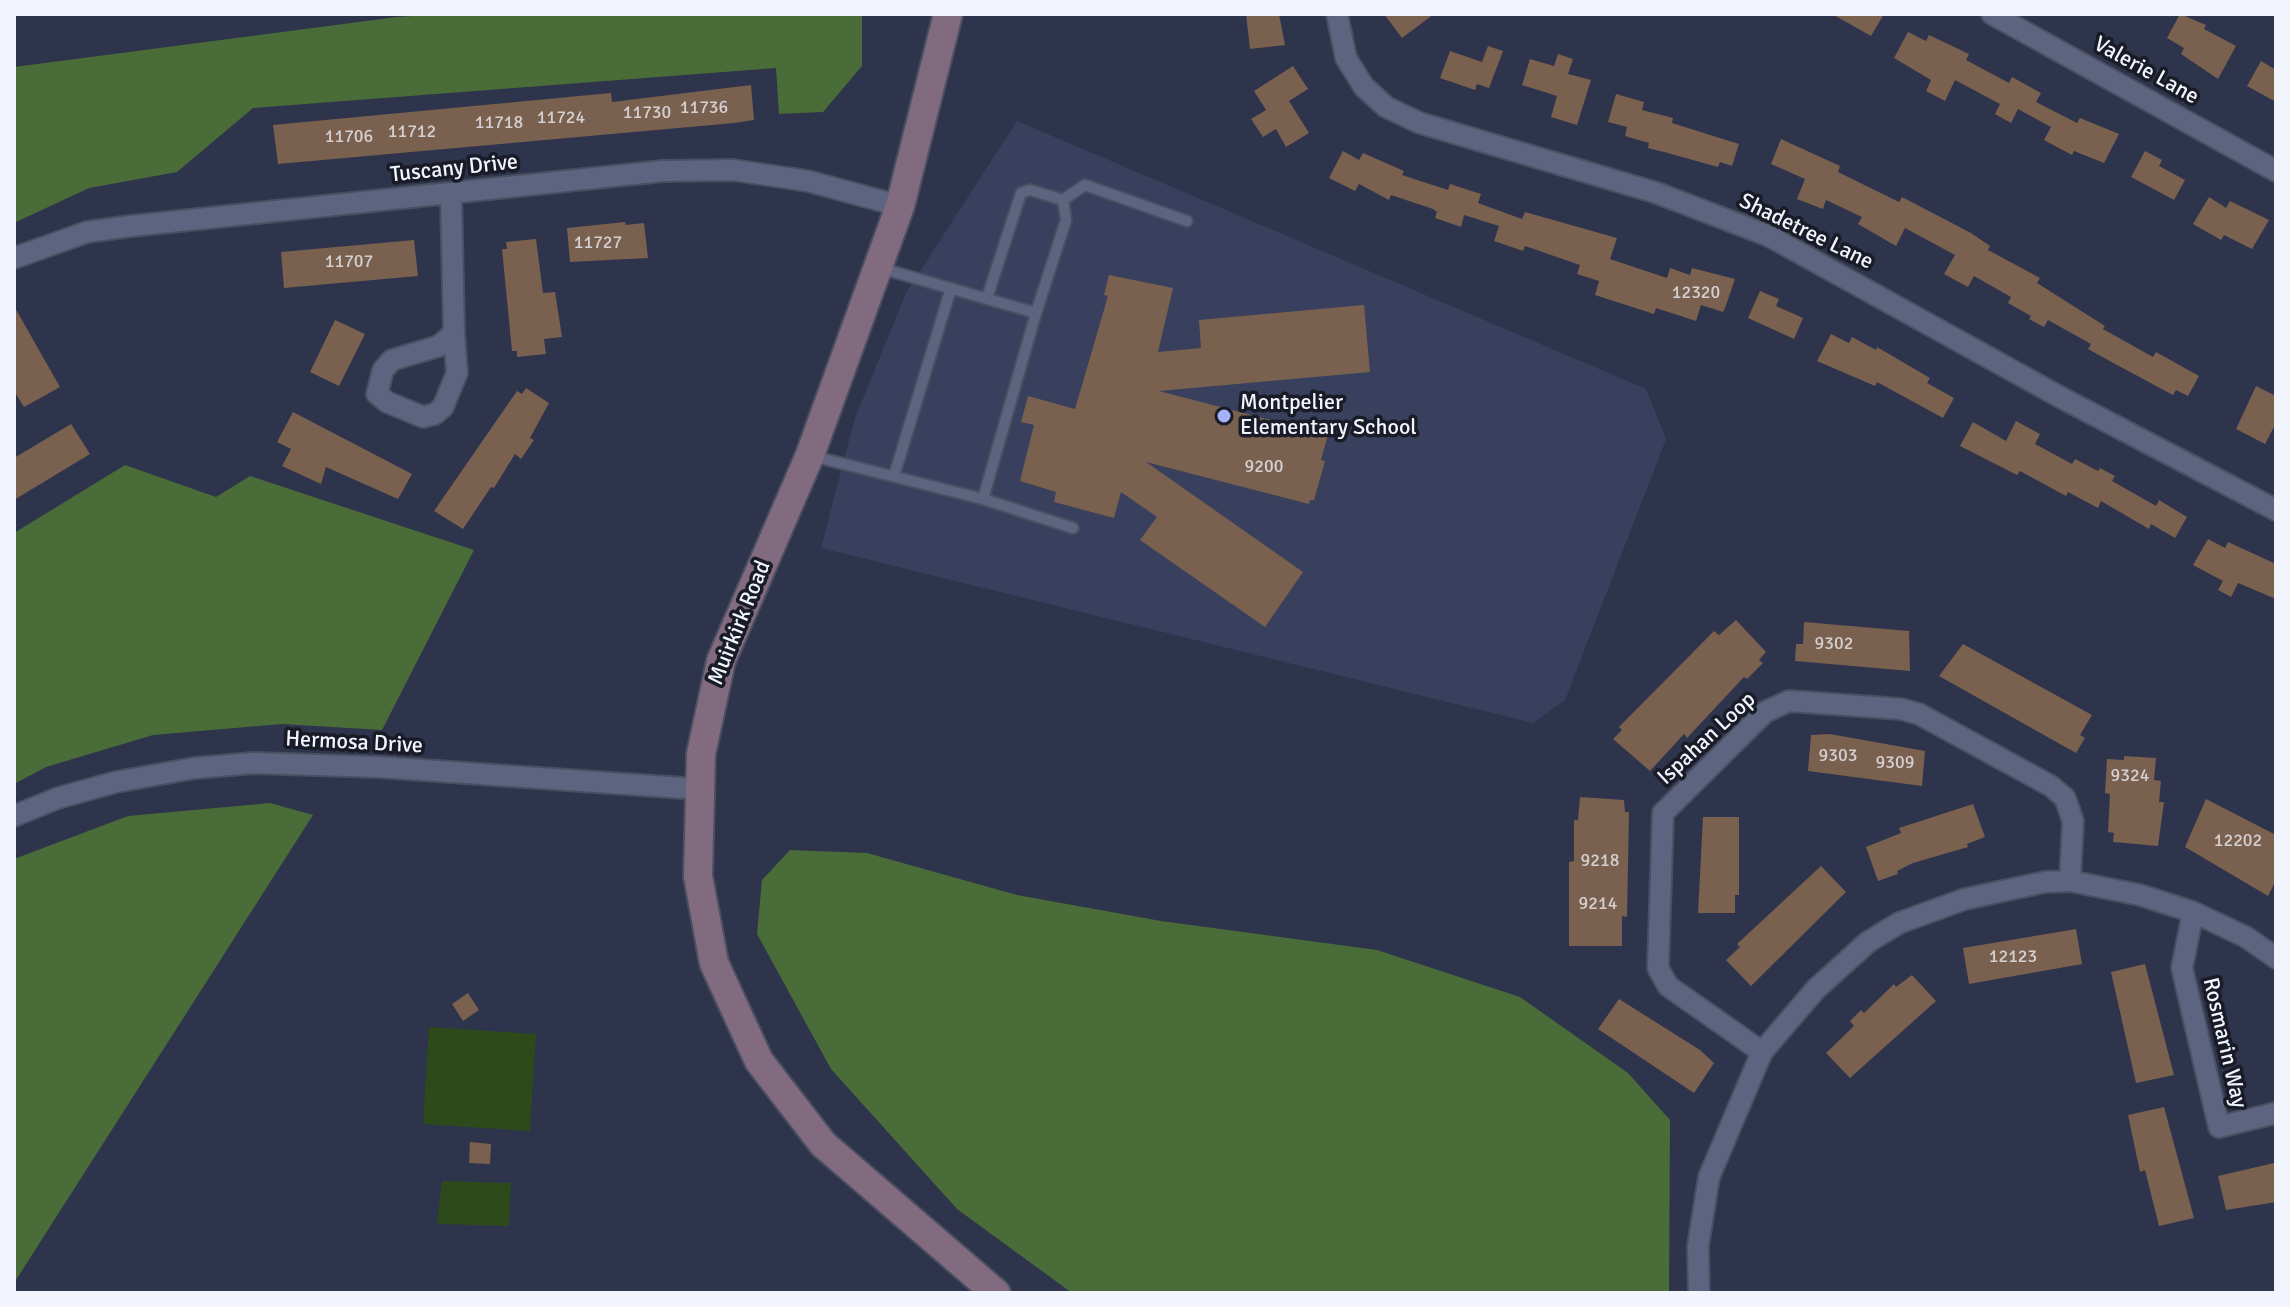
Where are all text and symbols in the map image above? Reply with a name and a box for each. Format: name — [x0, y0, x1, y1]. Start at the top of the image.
street label: Valerie Lane — [2089, 31, 2203, 111]
house number: 11736 — [680, 97, 728, 119]
house number: 11730 — [623, 102, 671, 124]
house number: 11724 — [537, 107, 585, 129]
house number: 11718 — [475, 112, 523, 134]
house number: 11712 — [388, 121, 436, 143]
house number: 11706 — [325, 126, 373, 148]
street label: Tuscany Drive — [389, 149, 519, 189]
street label: Shadetree Lane — [1735, 188, 1877, 276]
house number: 11727 — [574, 232, 622, 254]
house number: 11707 — [325, 251, 373, 273]
house number: 12320 — [1672, 282, 1720, 304]
place label: Montpelier Elementary School — [1240, 390, 1417, 442]
marker: Montpelier Elementary School — [1215, 407, 1233, 425]
house number: 9200 — [1245, 456, 1283, 478]
street label: Muirkirk Road — [703, 557, 777, 689]
house number: 9302 — [1815, 633, 1853, 655]
street label: Ispahan Loop — [1653, 687, 1761, 791]
street label: Hermosa Drive — [285, 726, 423, 760]
house number: 9303 — [1819, 745, 1857, 767]
house number: 9309 — [1876, 752, 1914, 774]
house number: 9324 — [2111, 765, 2149, 787]
house number: 12202 — [2214, 830, 2262, 852]
house number: 9218 — [1581, 850, 1619, 872]
house number: 9214 — [1579, 893, 1617, 915]
house number: 12123 — [1989, 946, 2037, 968]
street label: Rosmarin Way — [2196, 975, 2252, 1111]

